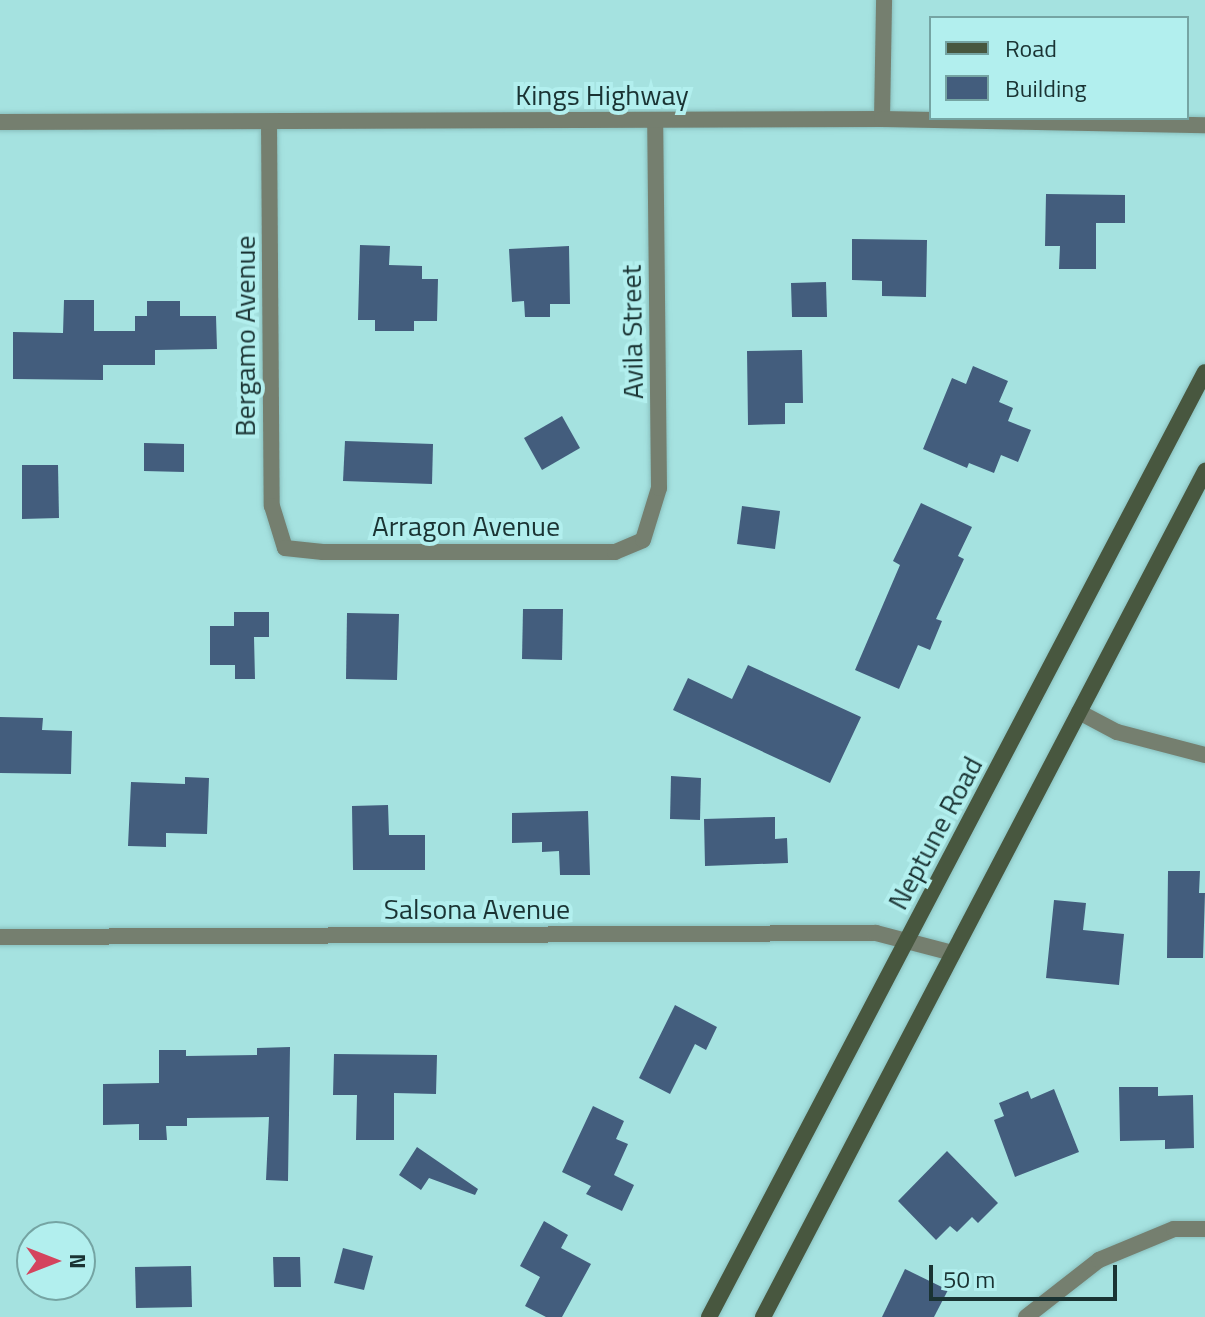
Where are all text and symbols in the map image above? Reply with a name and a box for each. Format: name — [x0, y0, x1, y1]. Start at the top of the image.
legend — [929, 16, 1189, 120]
text: Road — [1005, 30, 1057, 66]
text: Building — [1005, 70, 1087, 106]
street label: Kings Highway — [515, 78, 689, 112]
street label: Bergamo Avenue — [228, 235, 262, 437]
street label: Avila Street — [614, 264, 650, 400]
street label: Arragon Avenue — [372, 509, 560, 543]
street label: Neptune Road — [881, 751, 989, 915]
street label: Salsona Avenue — [384, 892, 570, 926]
north arrow — [16, 1221, 96, 1301]
scale bar — [933, 1249, 1121, 1299]
text: N — [61, 1253, 95, 1269]
text: 50 m — [943, 1261, 995, 1297]

